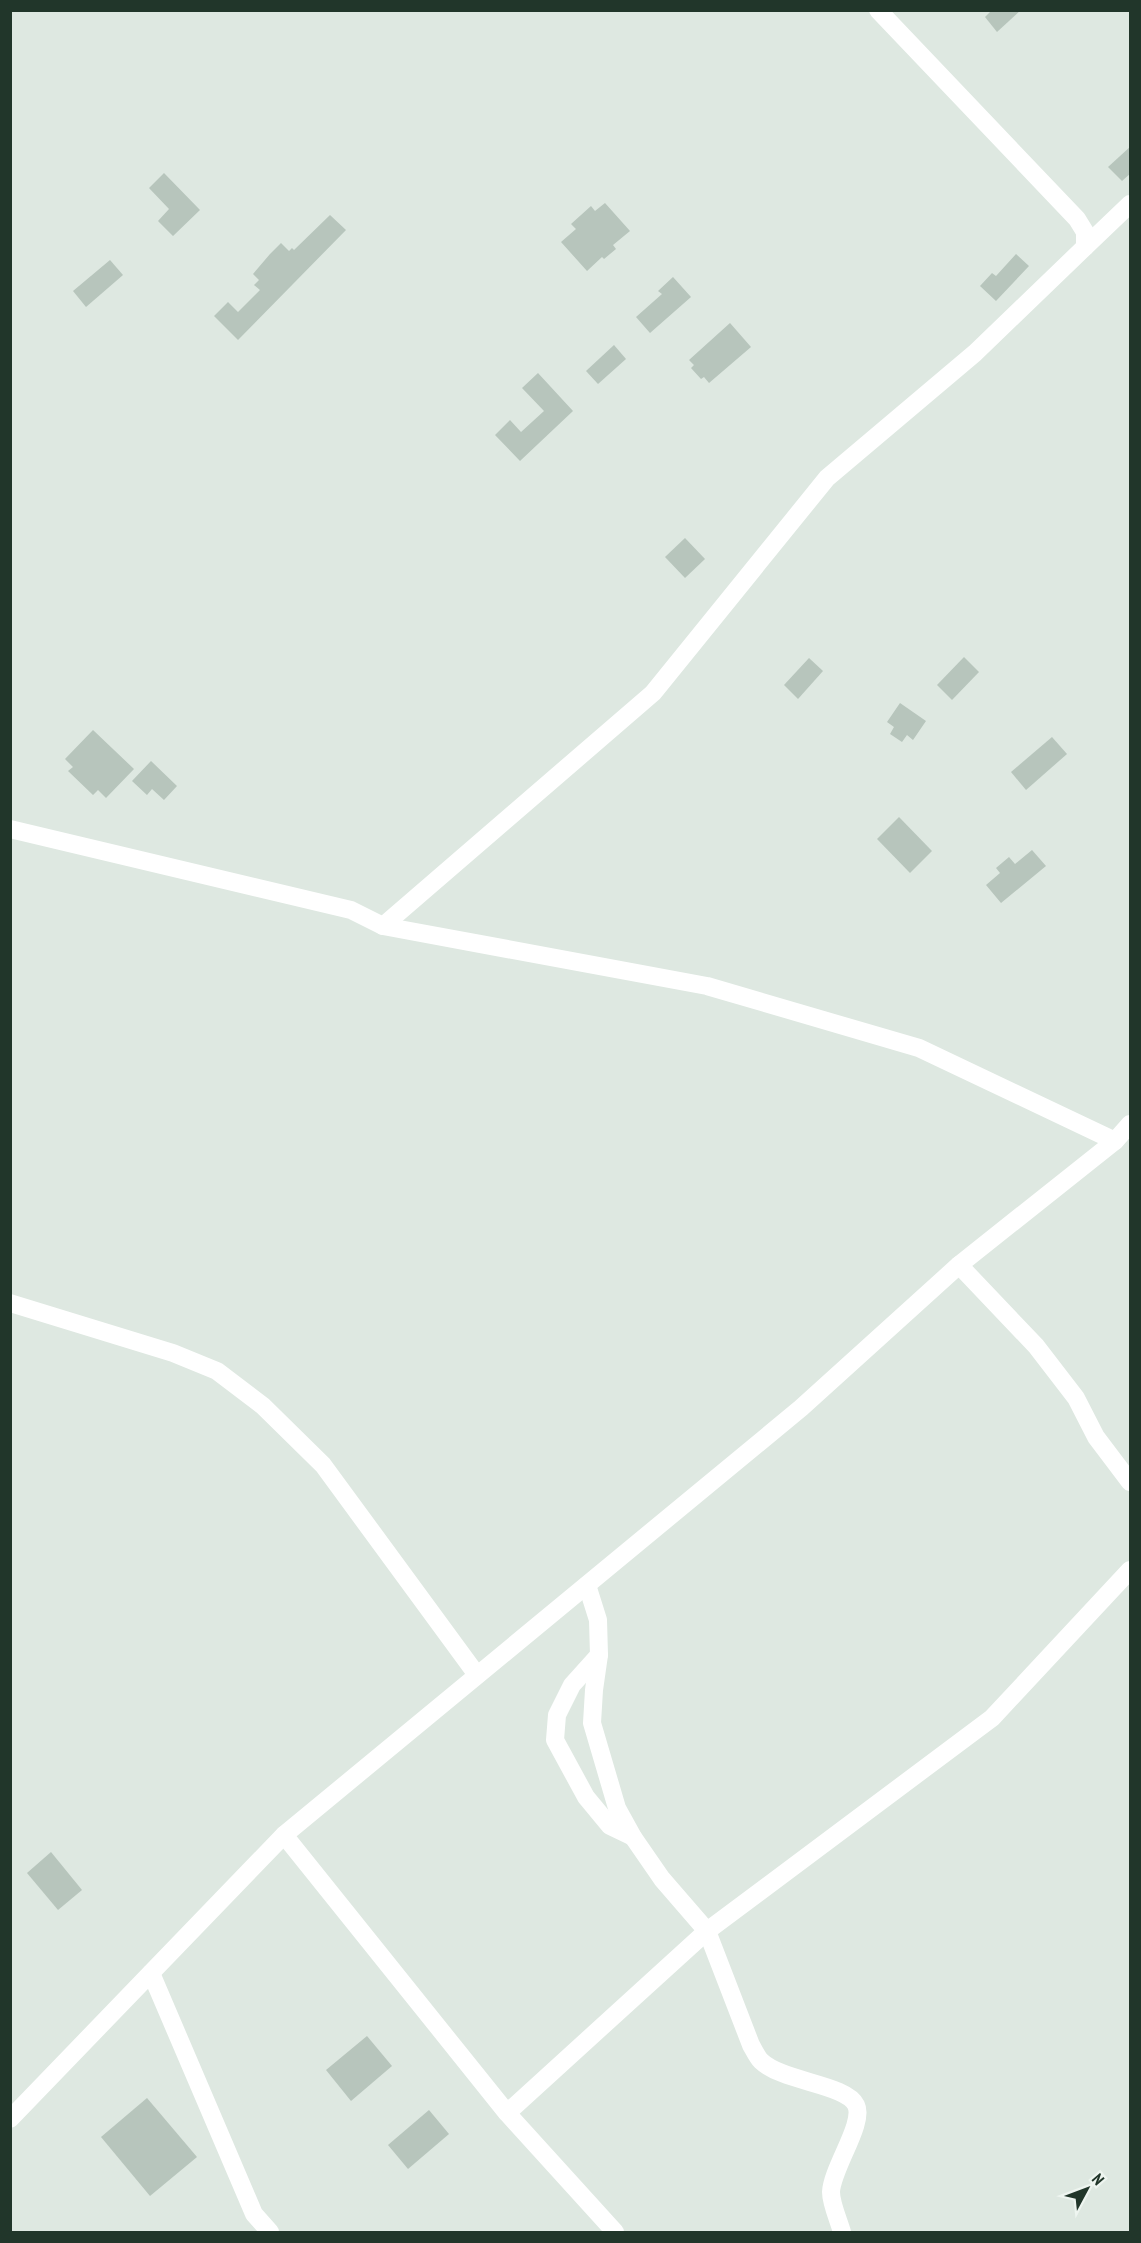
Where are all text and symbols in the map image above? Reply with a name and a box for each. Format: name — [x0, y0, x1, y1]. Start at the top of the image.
north arrow — [1057, 2159, 1117, 2219]
text: N — [1088, 2169, 1109, 2189]

